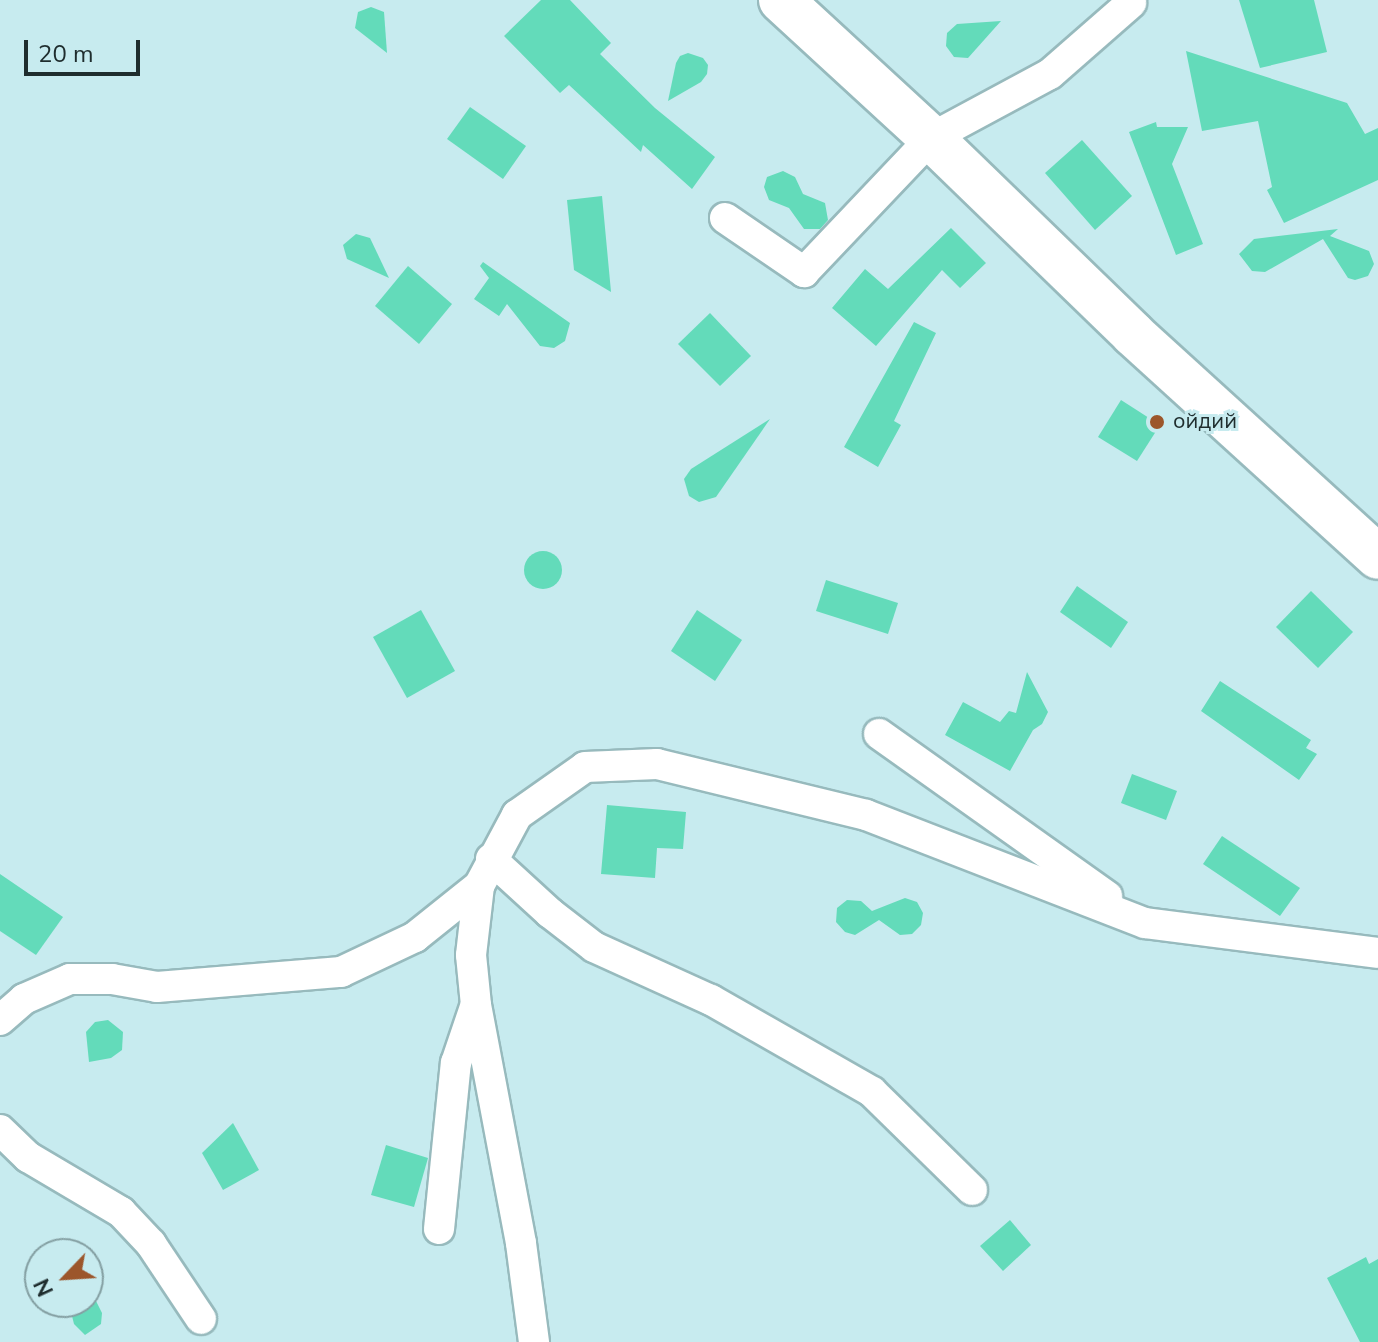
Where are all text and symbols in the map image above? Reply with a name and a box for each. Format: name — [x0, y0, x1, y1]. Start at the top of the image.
scale bar — [28, 24, 144, 74]
text: 20 m — [38, 38, 94, 70]
place label: ойдий — [1173, 409, 1237, 435]
marker: ойдий — [1148, 413, 1166, 431]
north arrow — [24, 1238, 104, 1318]
text: N — [27, 1273, 61, 1301]

